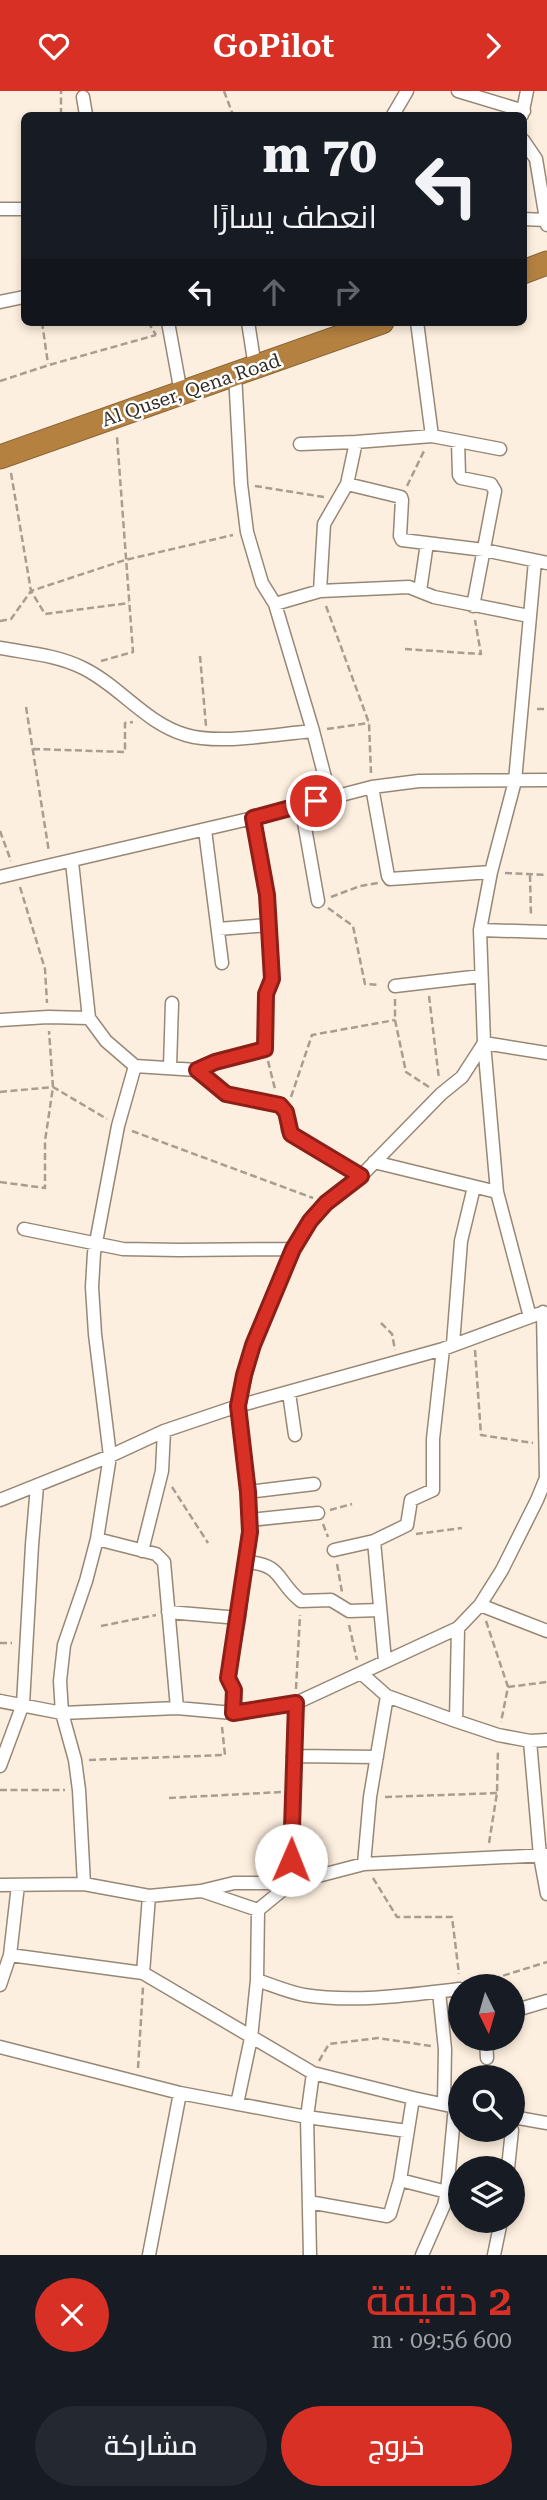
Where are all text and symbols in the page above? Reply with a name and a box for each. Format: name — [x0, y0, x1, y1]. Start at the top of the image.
icon: heart — [35, 27, 73, 65]
text: GoPilot — [213, 27, 334, 65]
icon: forward — [474, 27, 512, 65]
text: 70 m — [262, 127, 377, 184]
icon: left — [401, 140, 492, 231]
text: انعطف يسارًا — [211, 198, 377, 236]
icon: left — [182, 273, 220, 311]
icon: ahead — [255, 273, 293, 311]
icon: right — [328, 273, 366, 311]
street label: Al Quser, Qena Road — [99, 349, 283, 431]
pin — [286, 771, 346, 831]
icon: arrive — [297, 782, 335, 820]
position arrow — [254, 1823, 328, 1897]
north arrow — [448, 1974, 525, 2051]
map controls — [448, 1974, 525, 2233]
button: search — [448, 2065, 525, 2142]
button: layers — [448, 2156, 525, 2233]
text: 2 دقيقة — [366, 2276, 512, 2325]
button: close — [35, 2278, 109, 2352]
text: 600 m · 09:56 — [372, 2327, 512, 2354]
button: مشاركة — [35, 2406, 267, 2486]
button: خروج — [281, 2406, 512, 2486]

